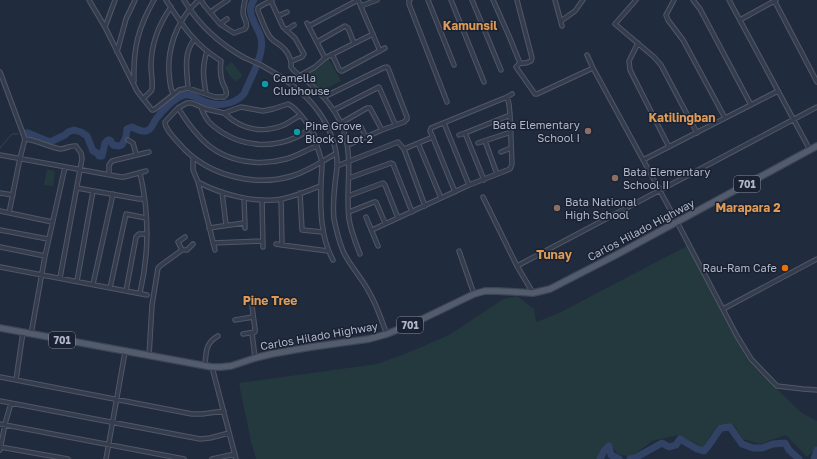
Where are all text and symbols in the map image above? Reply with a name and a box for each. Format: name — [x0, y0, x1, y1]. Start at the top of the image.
district label: Kamunsil — [443, 18, 497, 33]
place label: Camella Clubhouse — [273, 71, 330, 97]
marker: Camella Clubhouse — [260, 79, 270, 89]
district label: Katilingban — [648, 110, 716, 125]
place label: Bata Elementary School I — [492, 118, 580, 144]
place label: Pine Grove Block 3 Lot 2 — [305, 119, 373, 145]
marker: Bata Elementary School I — [583, 126, 593, 136]
marker: Pine Grove Block 3 Lot 2 — [292, 127, 302, 137]
place label: Bata Elementary School II — [623, 165, 711, 191]
marker: Bata Elementary School II — [610, 173, 620, 183]
road number: 701 — [734, 176, 760, 192]
place label: Bata National High School — [565, 195, 637, 221]
street label: Carlos Hilado Highway — [585, 196, 696, 263]
district label: Marapara 2 — [715, 200, 781, 215]
marker: Bata National High School — [552, 203, 562, 213]
district label: Tunay — [536, 247, 573, 262]
place label: Rau-Ram Cafe — [703, 261, 777, 274]
marker: Rau-Ram Cafe — [780, 263, 790, 273]
district label: Pine Tree — [243, 293, 297, 308]
road number: 701 — [397, 317, 423, 333]
street label: Carlos Hilado Highway — [259, 319, 379, 352]
road number: 701 — [49, 332, 75, 348]

